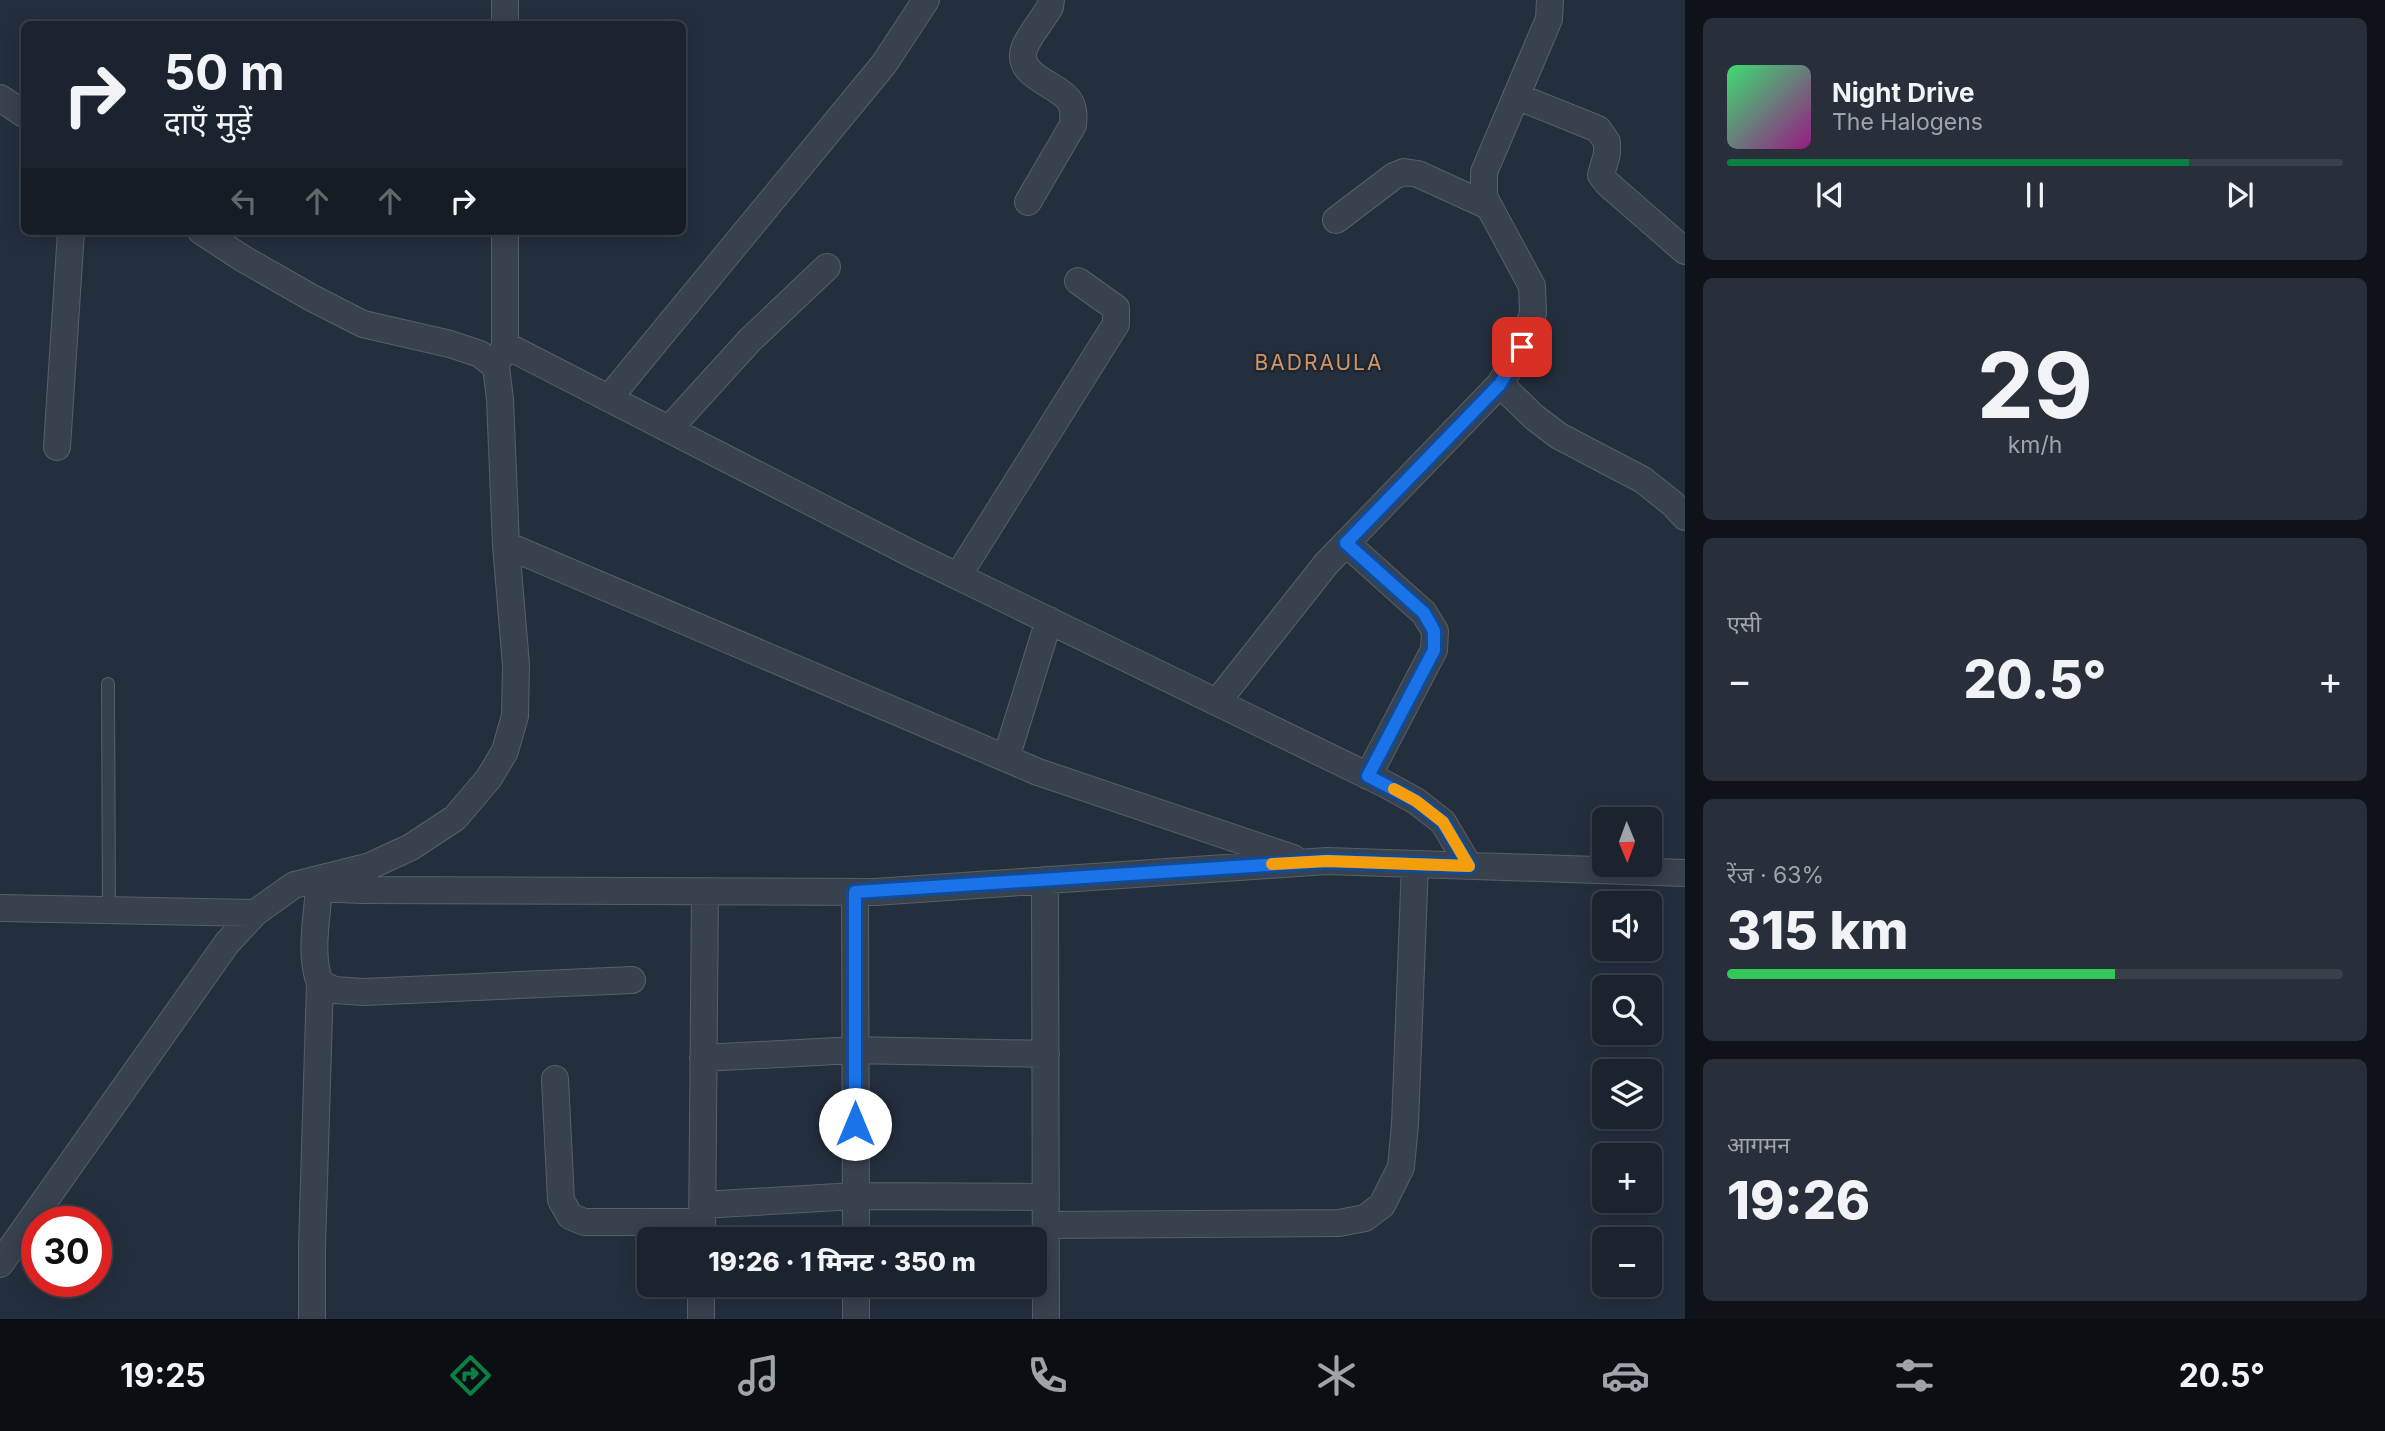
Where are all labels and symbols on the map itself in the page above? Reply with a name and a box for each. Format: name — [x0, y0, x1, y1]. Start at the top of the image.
pin — [1492, 317, 1552, 377]
district label: BADRAULA — [1255, 350, 1383, 375]
north arrow — [1592, 807, 1662, 877]
position arrow — [818, 1087, 892, 1161]
speed limit sign: 30 — [21, 1206, 112, 1297]

